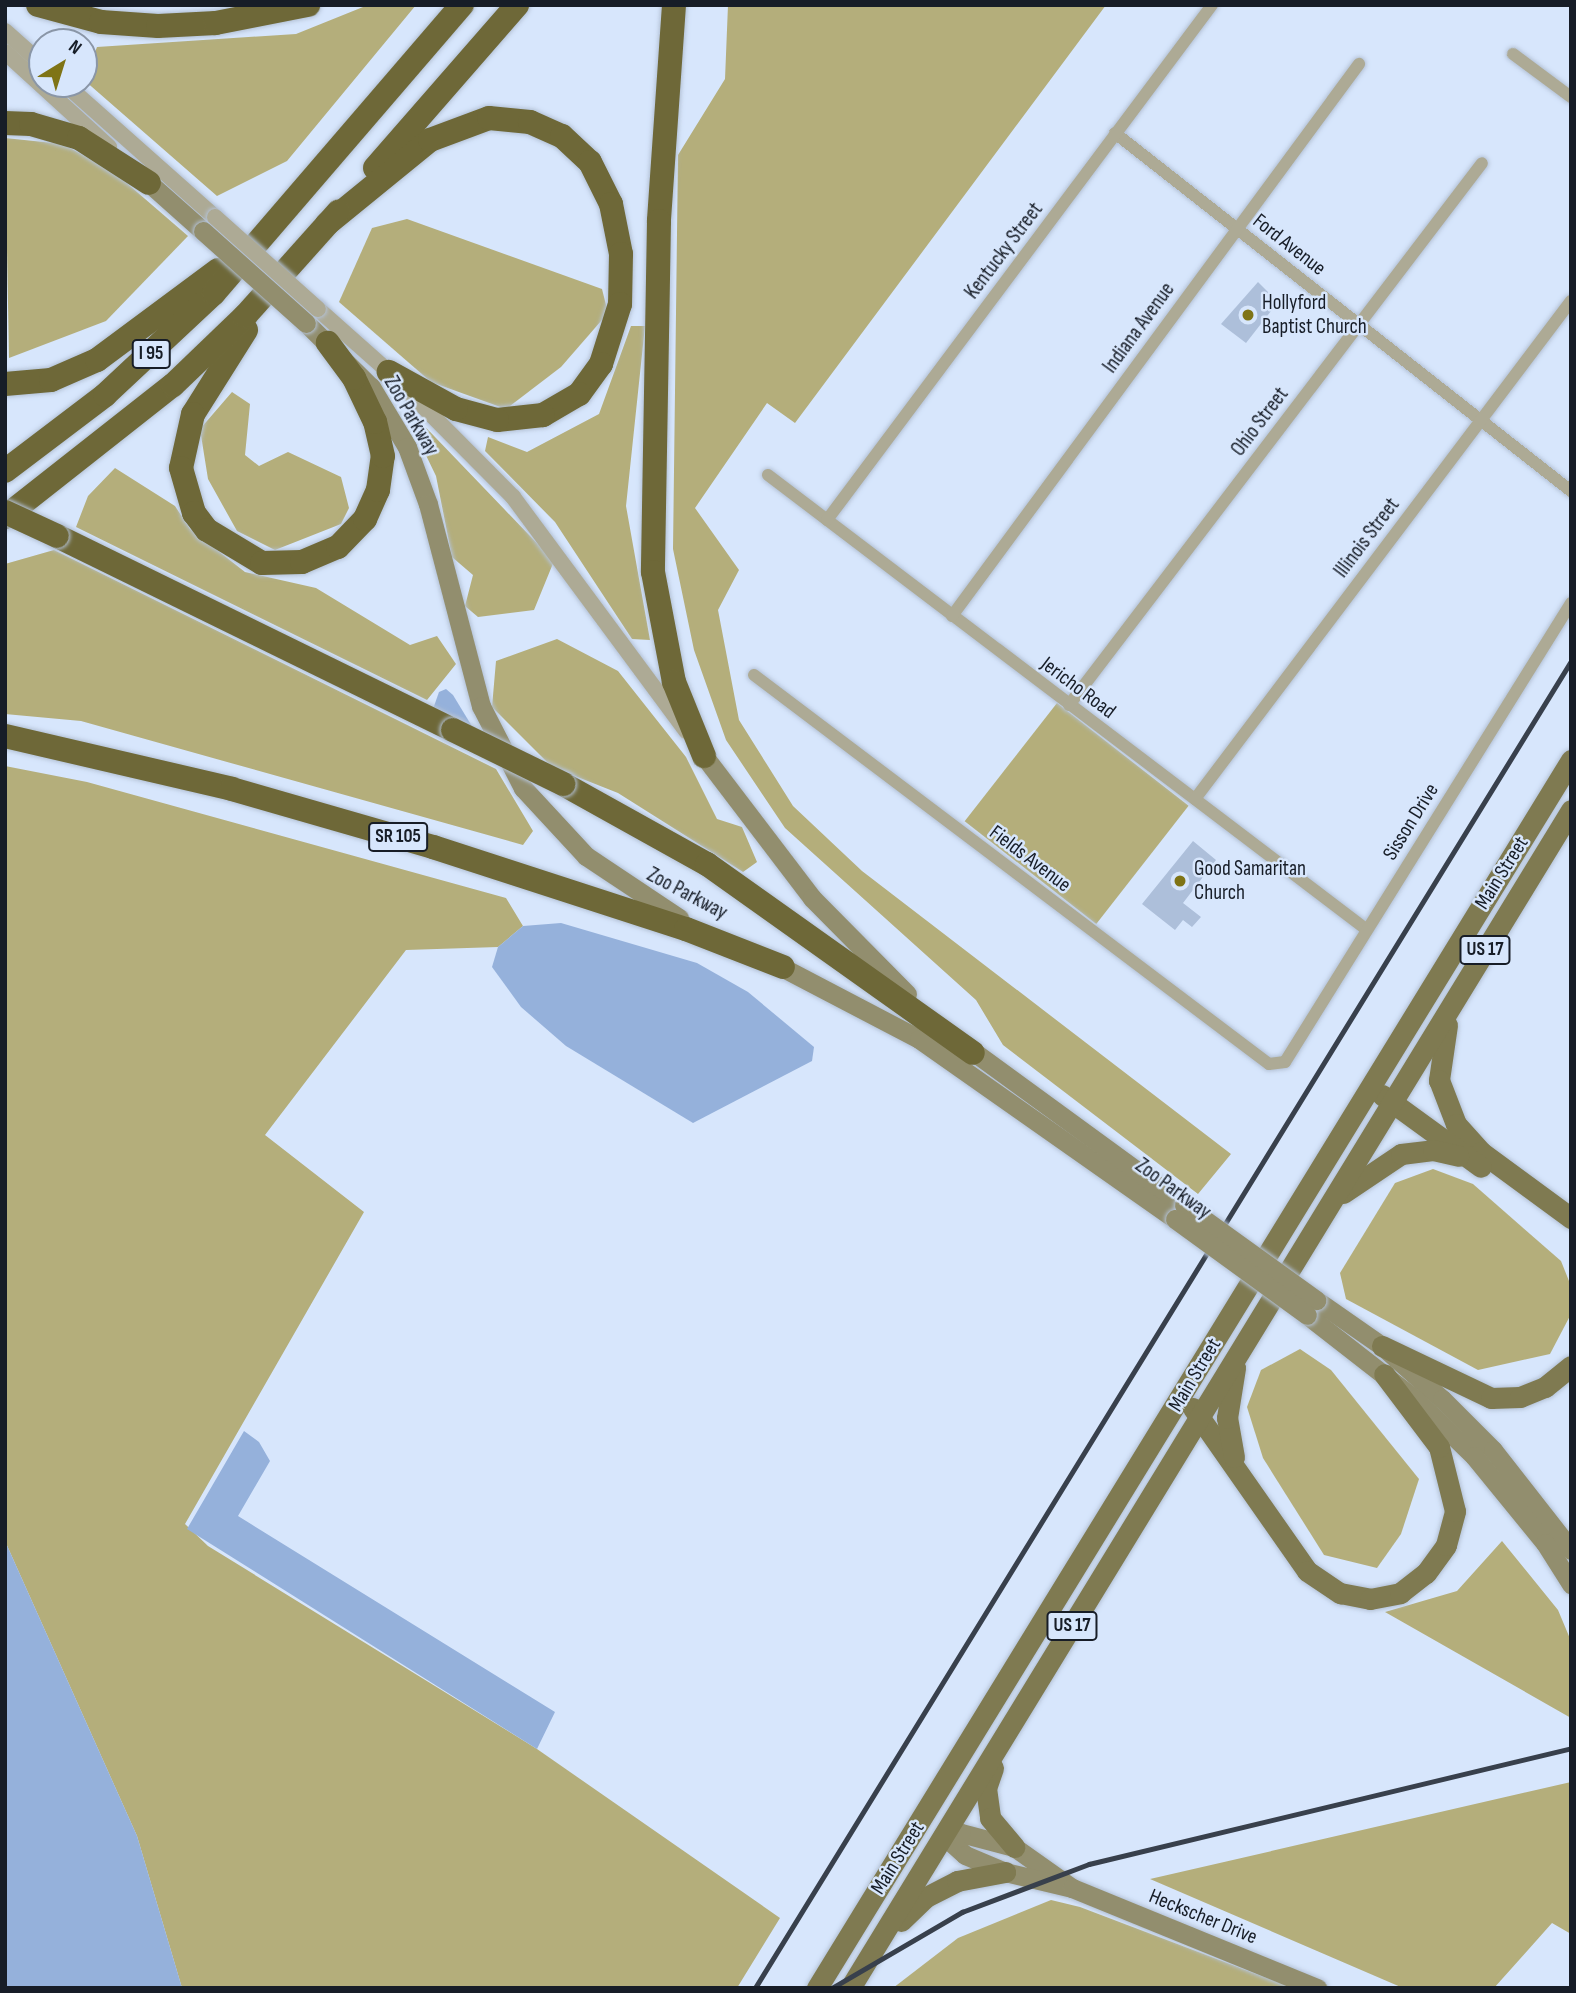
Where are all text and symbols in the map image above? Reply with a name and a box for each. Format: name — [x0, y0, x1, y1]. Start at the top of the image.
north arrow — [28, 28, 98, 98]
text: N — [64, 35, 86, 60]
street label: Kentucky Street — [960, 198, 1048, 304]
street label: Ford Avenue — [1248, 209, 1330, 281]
street label: Indiana Avenue — [1098, 278, 1180, 378]
place label: Hollyford Baptist Church — [1262, 290, 1367, 340]
marker: Hollyford Baptist Church — [1240, 307, 1256, 323]
road number: I 95 — [130, 338, 172, 370]
street label: Zoo Parkway — [378, 372, 444, 460]
street label: Ohio Street — [1226, 383, 1294, 461]
street label: Illinois Street — [1329, 493, 1405, 583]
street label: Jericho Road — [1036, 652, 1120, 724]
street label: Sisson Drive — [1378, 779, 1444, 865]
street label: Fields Avenue — [984, 820, 1076, 898]
road number: SR 105 — [366, 822, 430, 852]
street label: Main Street — [1470, 832, 1534, 914]
place label: Good Samaritan Church — [1194, 856, 1306, 906]
street label: Zoo Parkway — [643, 862, 731, 926]
marker: Good Samaritan Church — [1172, 873, 1188, 889]
road number: US 17 — [1459, 934, 1511, 966]
street label: Zoo Parkway — [1130, 1153, 1216, 1225]
street label: Main Street — [1163, 1334, 1227, 1416]
road number: US 17 — [1046, 1610, 1098, 1642]
street label: Main Street — [866, 1817, 930, 1899]
street label: Heckscher Drive — [1145, 1884, 1261, 1950]

